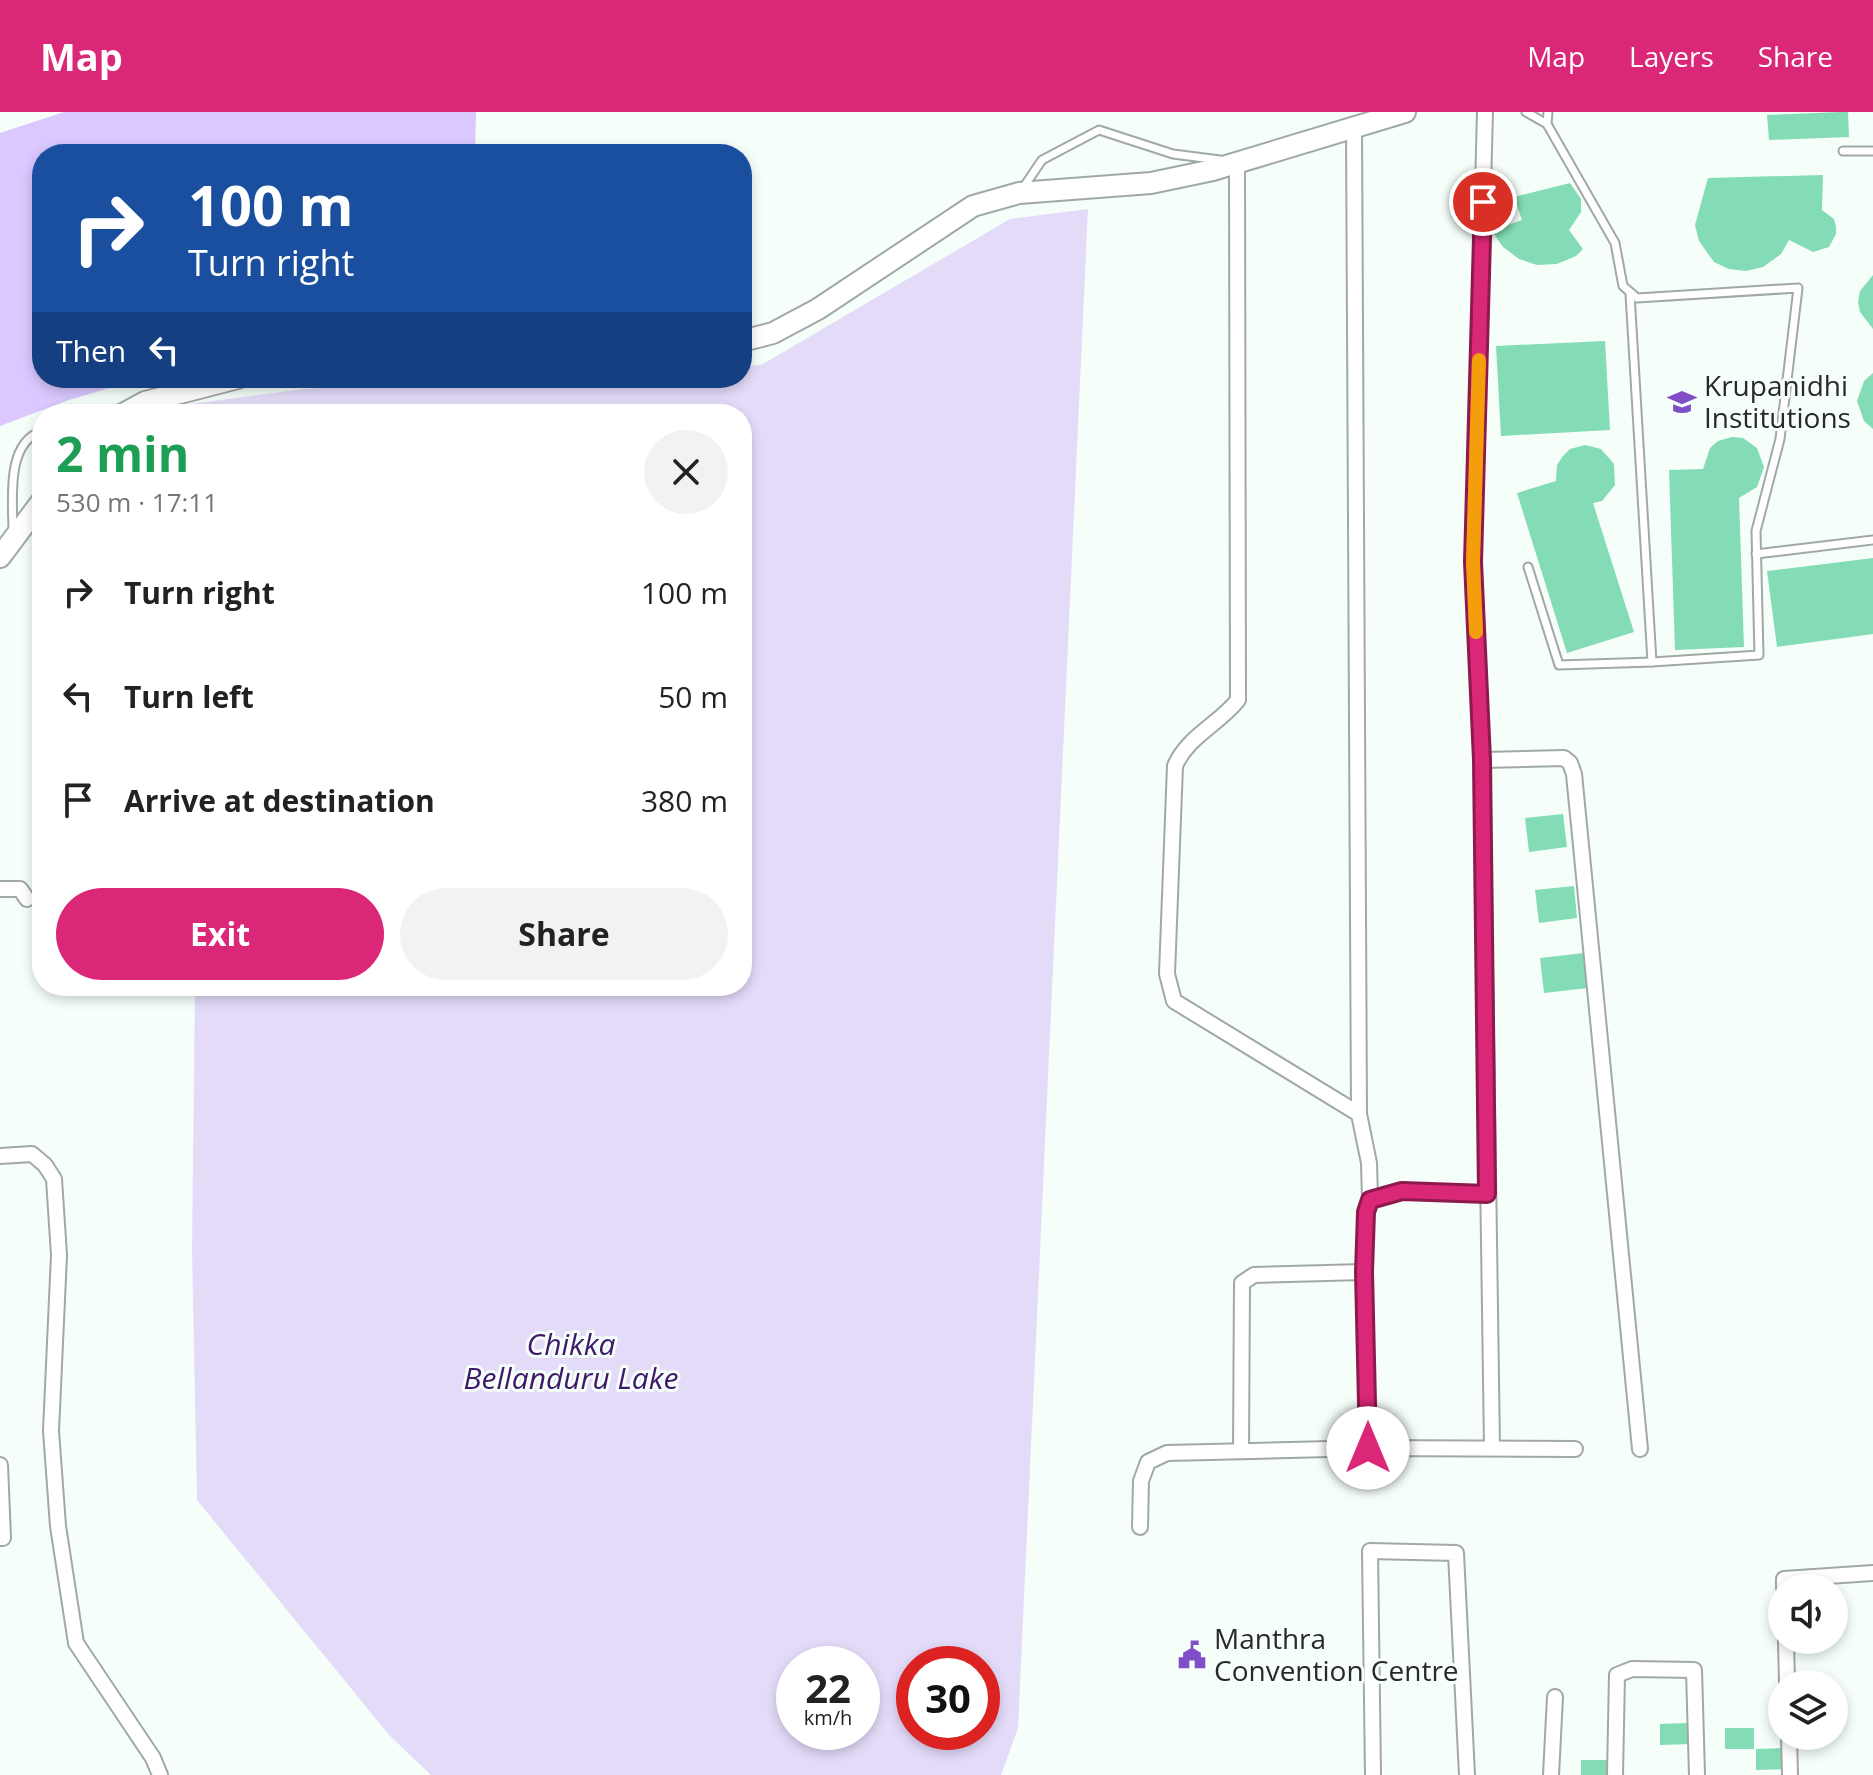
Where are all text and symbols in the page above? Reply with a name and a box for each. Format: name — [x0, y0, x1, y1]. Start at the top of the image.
text: Map — [40, 30, 123, 82]
text: Map — [1527, 37, 1585, 75]
text: Layers — [1629, 37, 1714, 75]
text: Share — [1758, 37, 1833, 75]
text: 100 m — [188, 166, 354, 242]
pin — [1449, 168, 1517, 236]
icon: right — [56, 176, 160, 280]
icon: arrive — [1461, 180, 1505, 224]
text: Turn right — [188, 238, 354, 287]
icon: left — [142, 328, 186, 372]
text: Then — [56, 330, 126, 371]
place label: Krupanidhi Institutions — [1704, 366, 1851, 436]
school or university icon: Krupanidhi Institutions — [1667, 387, 1697, 417]
text: 2 min — [56, 421, 189, 486]
button: close — [644, 430, 728, 514]
text: 530 m · 17:11 — [56, 484, 218, 520]
icon: right — [56, 570, 100, 614]
text: Turn right — [124, 572, 275, 613]
text: 100 m — [641, 572, 728, 613]
icon: left — [56, 674, 100, 718]
text: Turn left — [124, 676, 254, 717]
text: 50 m — [658, 676, 728, 717]
icon: arrive — [56, 778, 100, 822]
text: Arrive at destination — [124, 780, 435, 821]
text: 380 m — [641, 780, 728, 821]
button: Exit — [56, 888, 384, 980]
button: Share — [400, 888, 728, 980]
water label: Chikka Bellanduru Lake — [464, 1323, 678, 1398]
position arrow — [1326, 1406, 1410, 1490]
map controls — [1768, 1574, 1848, 1750]
button: sound — [1768, 1574, 1848, 1654]
place label: Manthra Convention Centre — [1214, 1619, 1459, 1689]
public building icon: Manthra Convention Centre — [1177, 1640, 1207, 1670]
speed limit sign: 30 — [896, 1646, 1000, 1750]
text: 22 — [805, 1660, 851, 1715]
button: layers — [1768, 1670, 1848, 1750]
text: km/h — [804, 1704, 852, 1731]

